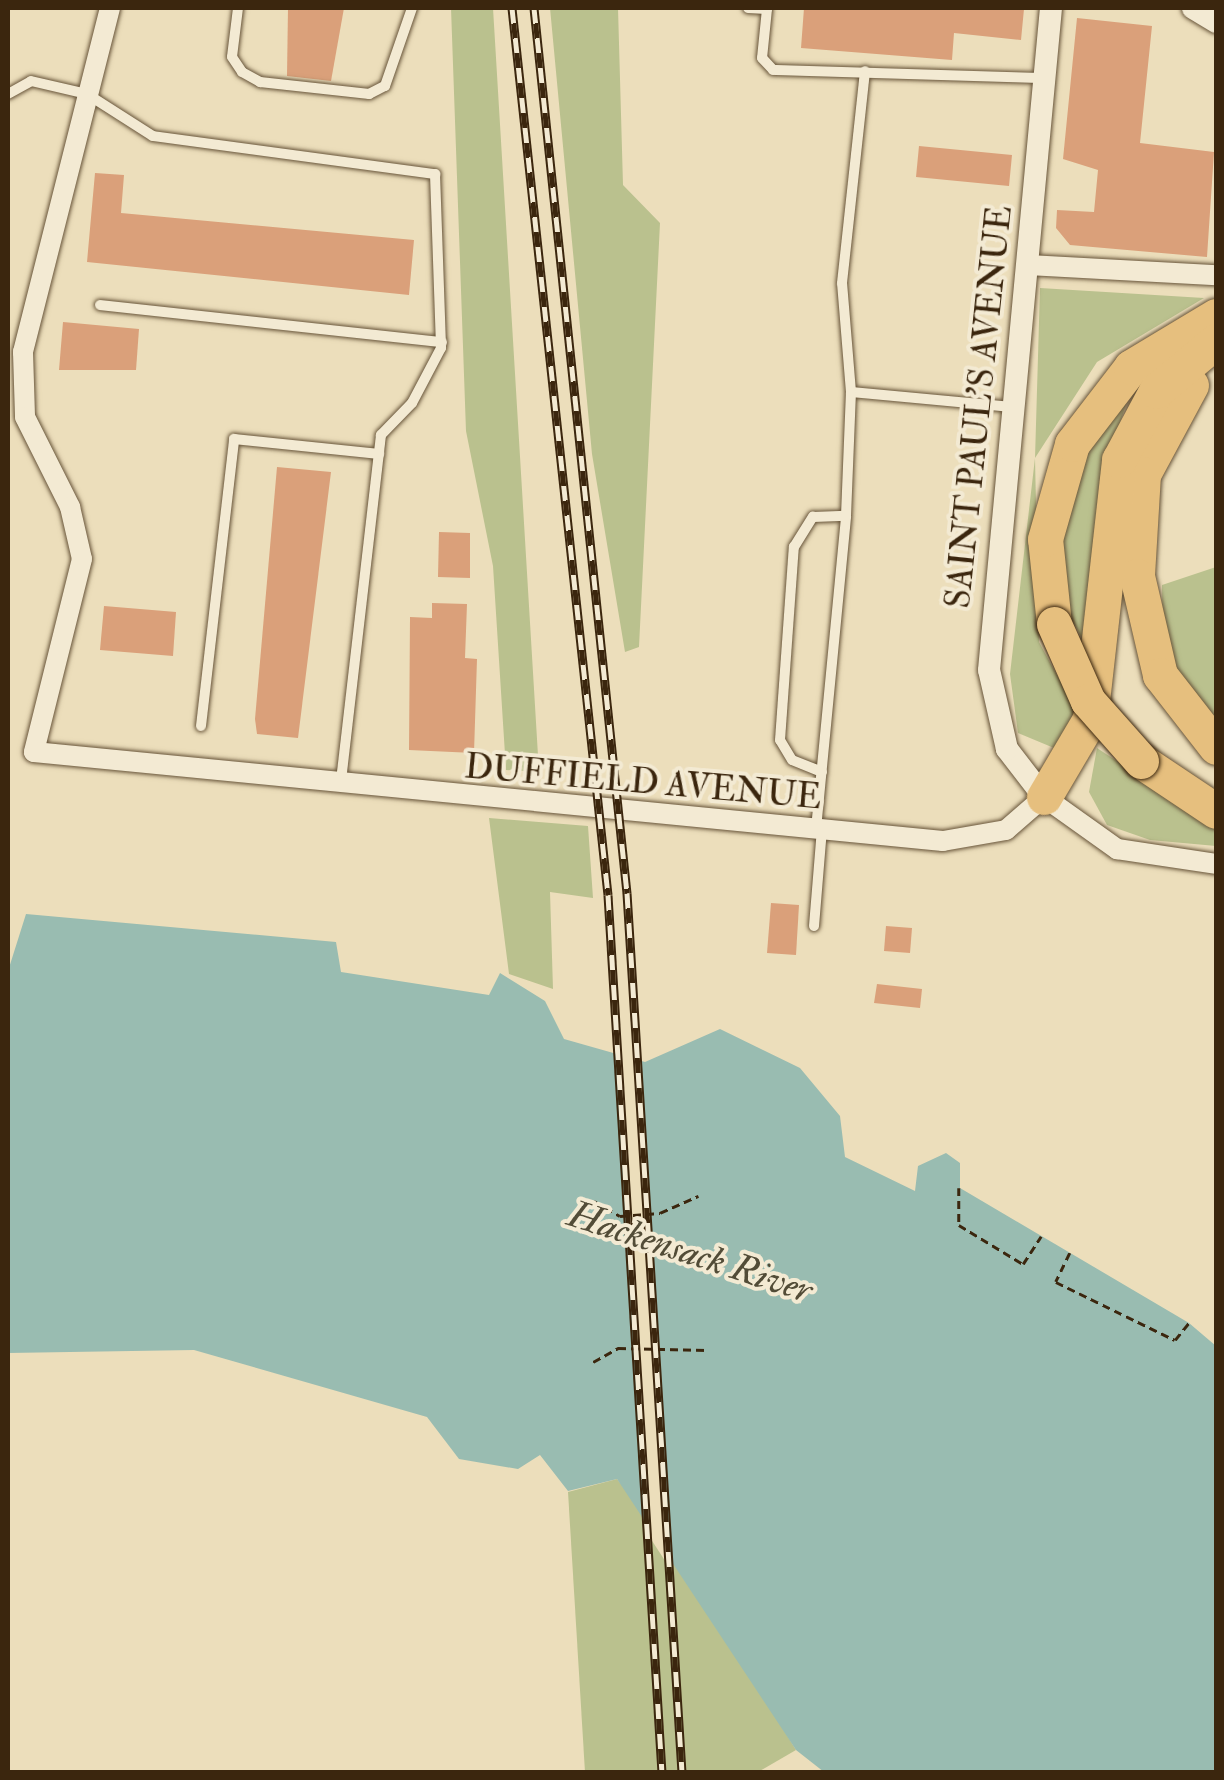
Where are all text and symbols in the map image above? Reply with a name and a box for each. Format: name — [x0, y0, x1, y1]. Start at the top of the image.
street label: SAINT PAUL'S AVENUE — [937, 204, 1021, 610]
street label: DUFFIELD AVENUE — [463, 745, 823, 819]
water label: Hackensack River — [562, 1192, 818, 1314]

